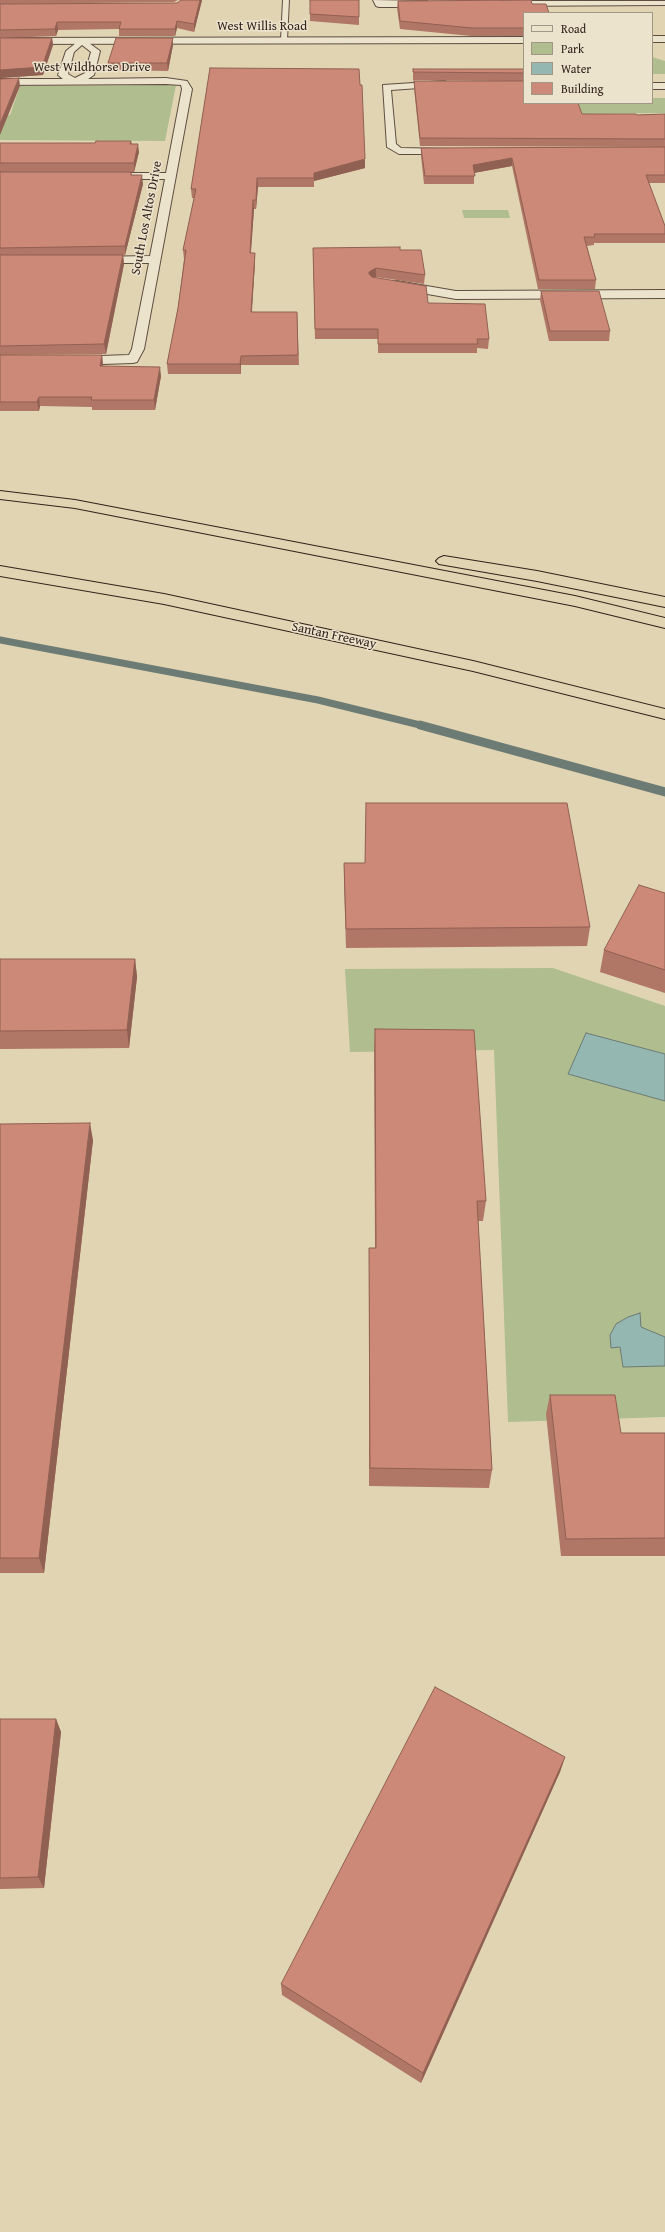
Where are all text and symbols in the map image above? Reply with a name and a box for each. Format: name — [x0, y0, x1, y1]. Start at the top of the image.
legend — [523, 12, 653, 104]
street label: West Willis Road — [217, 19, 307, 35]
text: Road — [561, 20, 586, 37]
text: Park — [561, 40, 584, 57]
street label: West Wildhorse Drive — [33, 60, 151, 76]
text: Water — [561, 60, 591, 77]
text: Building — [561, 80, 604, 97]
street label: South Los Altos Drive — [128, 160, 166, 276]
street label: Santan Freeway — [290, 619, 378, 653]

